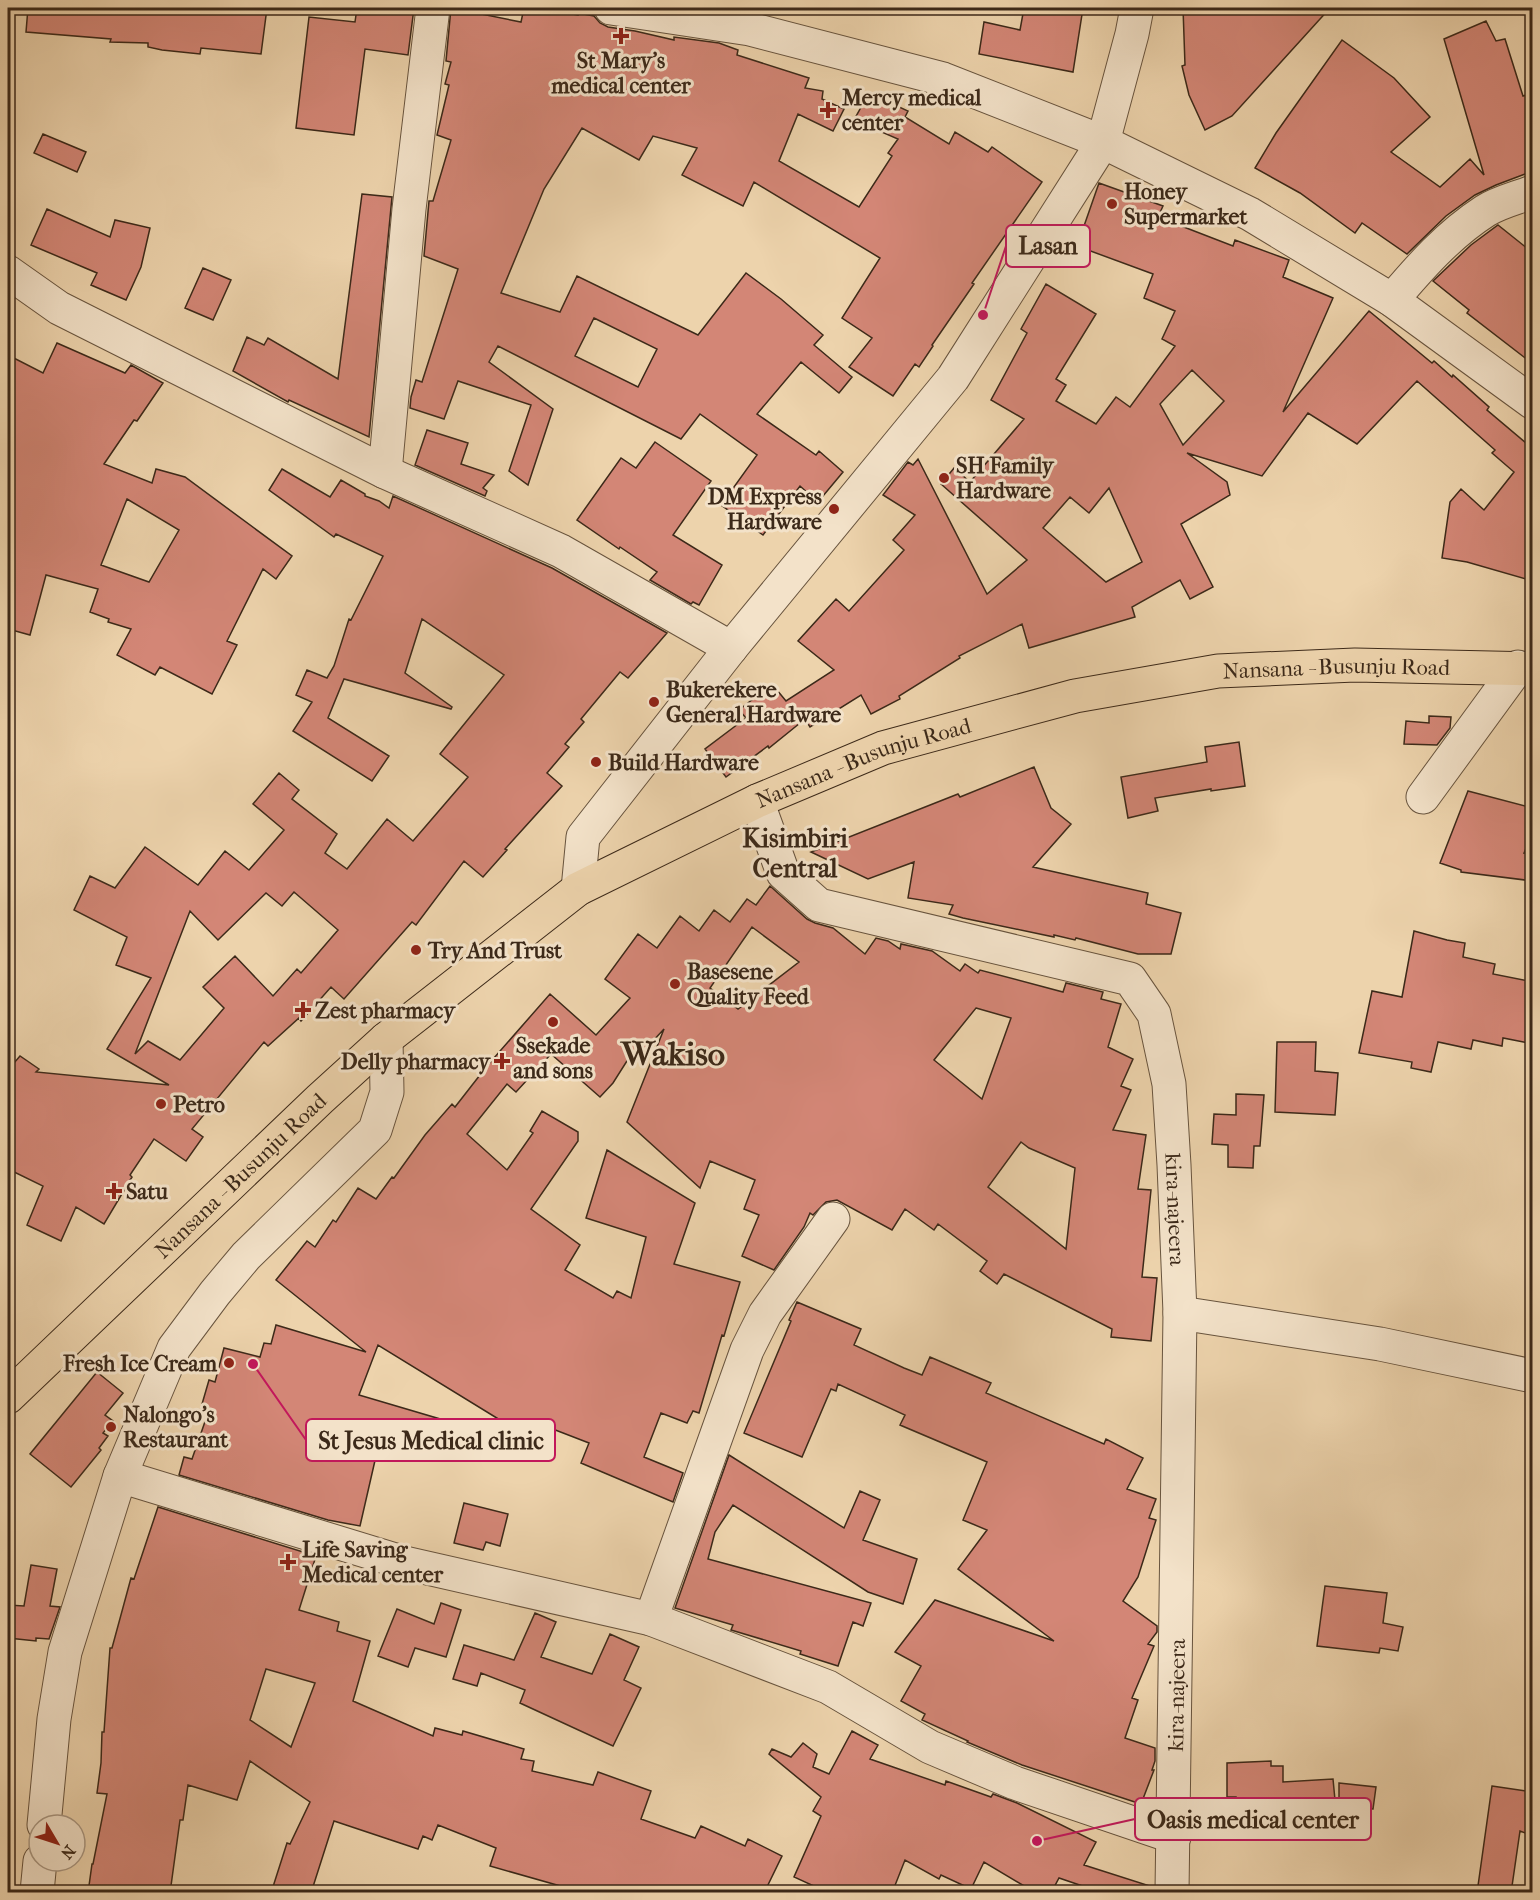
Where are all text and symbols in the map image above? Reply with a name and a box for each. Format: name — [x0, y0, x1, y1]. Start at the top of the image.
marker: St Mary's medical center — [612, 27, 630, 45]
place label: St Mary's medical center — [550, 48, 691, 99]
place label: Mercy medical center — [841, 85, 982, 136]
marker: Mercy medical center — [819, 101, 837, 119]
place label: Honey Supermarket — [1124, 179, 1248, 230]
marker: Honey Supermarket — [1105, 197, 1119, 211]
callout: Lasan — [1006, 225, 1090, 267]
text: Lasan — [1018, 232, 1079, 260]
place label: SH Family Hardware — [956, 453, 1055, 504]
marker: SH Family Hardware — [937, 471, 951, 485]
place label: DM Express Hardware — [708, 484, 822, 535]
marker: DM Express Hardware — [827, 502, 841, 516]
street label: Nansana - Busunju Road — [1222, 653, 1451, 685]
place label: Bukerekere General Hardware — [666, 677, 841, 728]
marker: Bukerekere General Hardware — [647, 695, 661, 709]
street label: Nansana - Busunju Road — [752, 713, 975, 814]
place label: Build Hardware — [608, 750, 759, 776]
marker: Build Hardware — [589, 755, 603, 769]
district label: Kisimbiri Central — [742, 823, 848, 884]
place label: Try And Trust — [427, 938, 563, 964]
marker: Try And Trust — [409, 943, 423, 957]
place label: Basesene Quality Feed — [687, 959, 810, 1010]
marker: Basesene Quality Feed — [668, 977, 682, 991]
place label: Zest pharmacy — [315, 998, 456, 1024]
marker: Zest pharmacy — [296, 1003, 310, 1017]
marker: Ssekade and sons — [546, 1015, 560, 1029]
place label: Ssekade and sons — [513, 1033, 593, 1084]
district label: Wakiso — [619, 1034, 725, 1074]
place label: Delly pharmacy — [341, 1049, 491, 1075]
marker: Delly pharmacy — [495, 1054, 509, 1068]
street label: Nansana - Busunju Road — [150, 1087, 333, 1264]
place label: Petro — [173, 1092, 225, 1118]
marker: Petro — [154, 1097, 168, 1111]
street label: kira-najeera — [1159, 1152, 1190, 1267]
place label: Satu — [126, 1179, 168, 1205]
marker: Satu — [107, 1184, 121, 1198]
place label: Fresh Ice Cream — [62, 1351, 218, 1377]
marker: Fresh Ice Cream — [222, 1356, 236, 1370]
place label: Nalongo's Restaurant — [123, 1402, 229, 1453]
callout: St Jesus Medical clinic — [306, 1419, 555, 1461]
marker: Nalongo's Restaurant — [104, 1420, 118, 1434]
text: St Jesus Medical clinic — [318, 1427, 544, 1455]
place label: Life Saving Medical center — [301, 1537, 444, 1588]
marker: Life Saving Medical center — [279, 1553, 297, 1571]
street label: kira-najeera — [1163, 1638, 1191, 1752]
callout: Oasis medical center — [1135, 1798, 1371, 1840]
text: Oasis medical center — [1147, 1806, 1360, 1834]
north arrow — [27, 1813, 87, 1873]
text: N — [57, 1841, 79, 1863]

